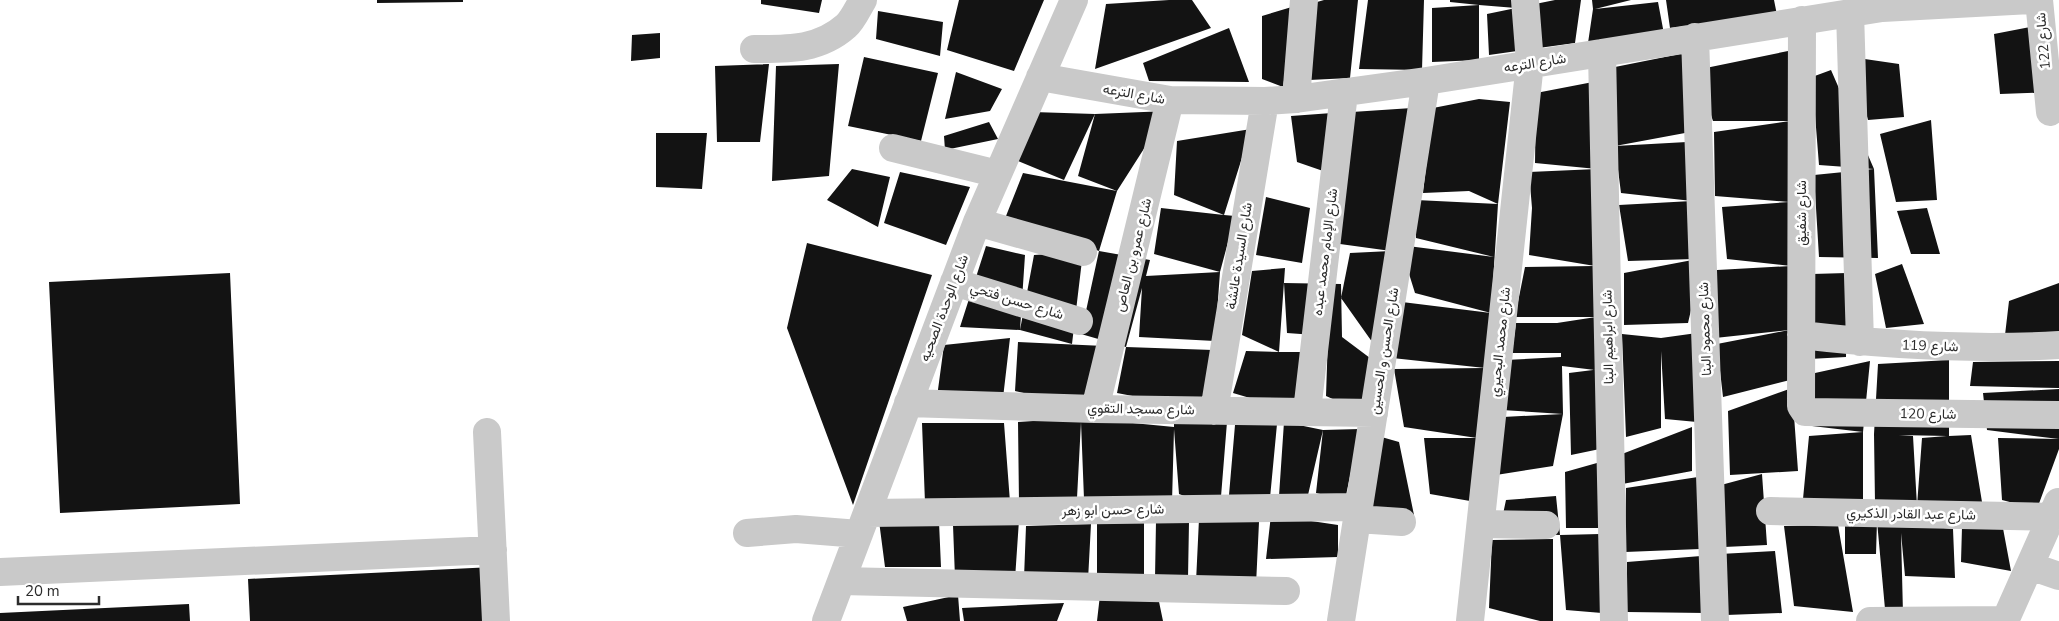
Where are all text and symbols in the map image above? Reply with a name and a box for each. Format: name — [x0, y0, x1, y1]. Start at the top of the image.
street label: شارع 122 — [2031, 12, 2056, 70]
street label: شارع الترعه — [1502, 49, 1568, 78]
street label: شارع الترعه — [1101, 79, 1167, 110]
street label: شارع شفيق — [1792, 180, 1812, 246]
street label: شارع الإمام محمد عبده — [1308, 187, 1343, 317]
street label: شارع عمرو بن العاص — [1110, 196, 1157, 314]
street label: شارع السيدة عائشة — [1221, 201, 1258, 311]
street label: شارع الوحدة الصحيه — [915, 252, 974, 365]
street label: شارع حسن فتحي — [967, 278, 1066, 326]
street label: شارع محمود البنا — [1694, 282, 1717, 376]
street label: شارع الحسن و الحسين — [1365, 286, 1404, 416]
street label: شارع محمد البحيري — [1485, 286, 1517, 398]
street label: شارع ابراهيم البنا — [1598, 290, 1619, 384]
street label: شارع 119 — [1901, 336, 1959, 357]
street label: شارع مسجد التقوي — [1087, 399, 1195, 421]
street label: شارع 120 — [1899, 404, 1957, 425]
street label: شارع حسن ابو زهر — [1060, 500, 1165, 521]
street label: شارع عبد القادر الذكيري — [1846, 503, 1976, 527]
scale bar — [18, 574, 99, 606]
text: 20 m — [25, 581, 60, 601]

